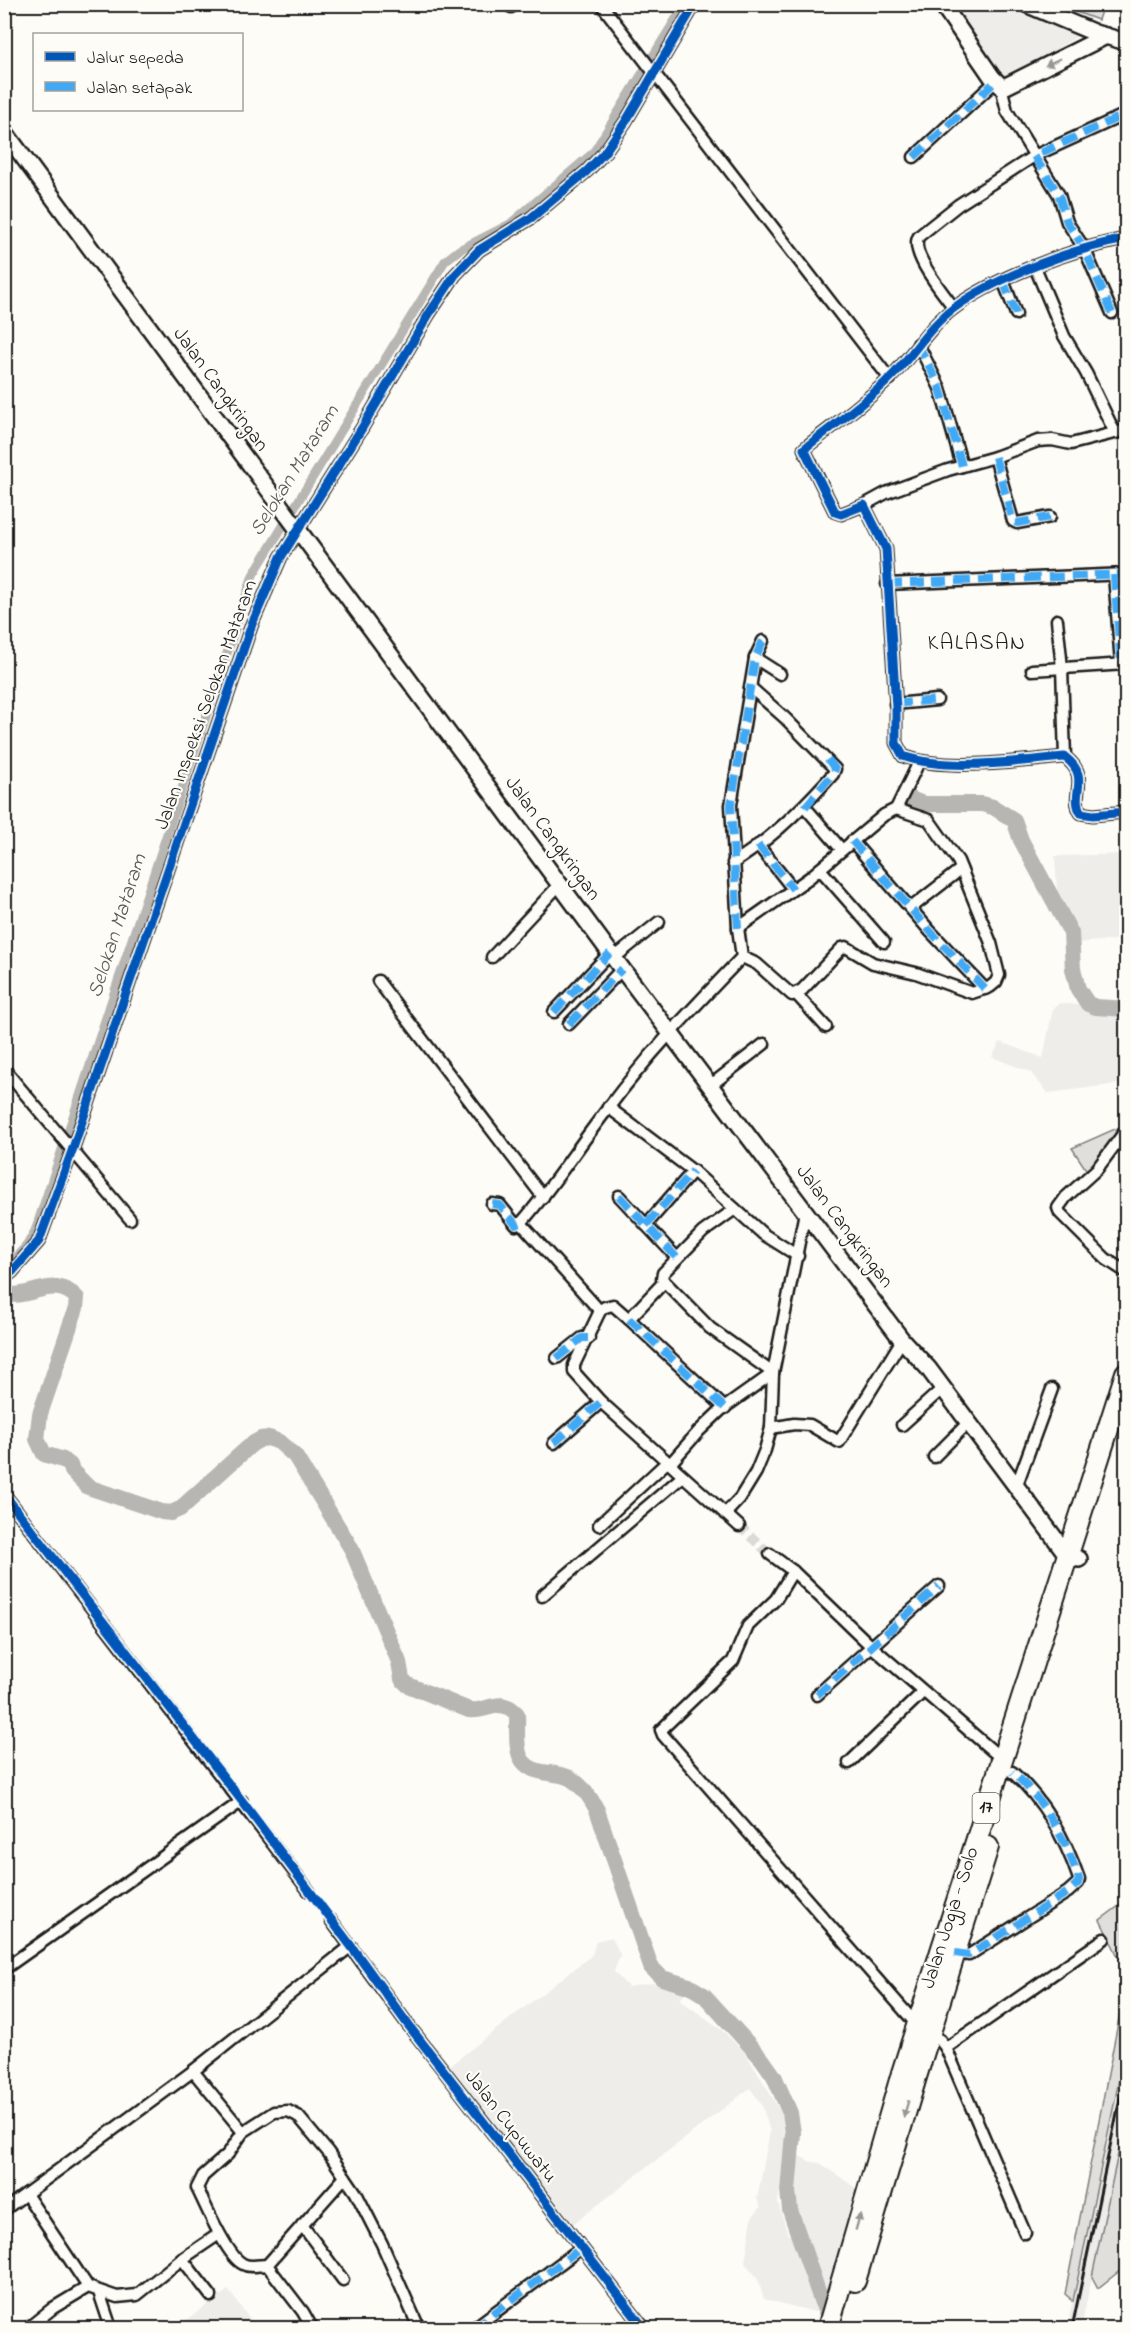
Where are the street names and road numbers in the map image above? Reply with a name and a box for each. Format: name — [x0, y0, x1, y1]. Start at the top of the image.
street label: Jalan Cangkringan — [164, 322, 275, 459]
street label: Jalan Inspeksi Selokan Mataram — [148, 576, 266, 834]
street label: Jalan Cangkringan — [496, 771, 607, 908]
street label: Jalan Cangkringan — [787, 1159, 900, 1295]
road number: 17 — [972, 1793, 1000, 1823]
street label: Jalan Jogja - Solo — [914, 1843, 989, 1993]
street label: Jalan Cupuwatu — [457, 2064, 563, 2190]

